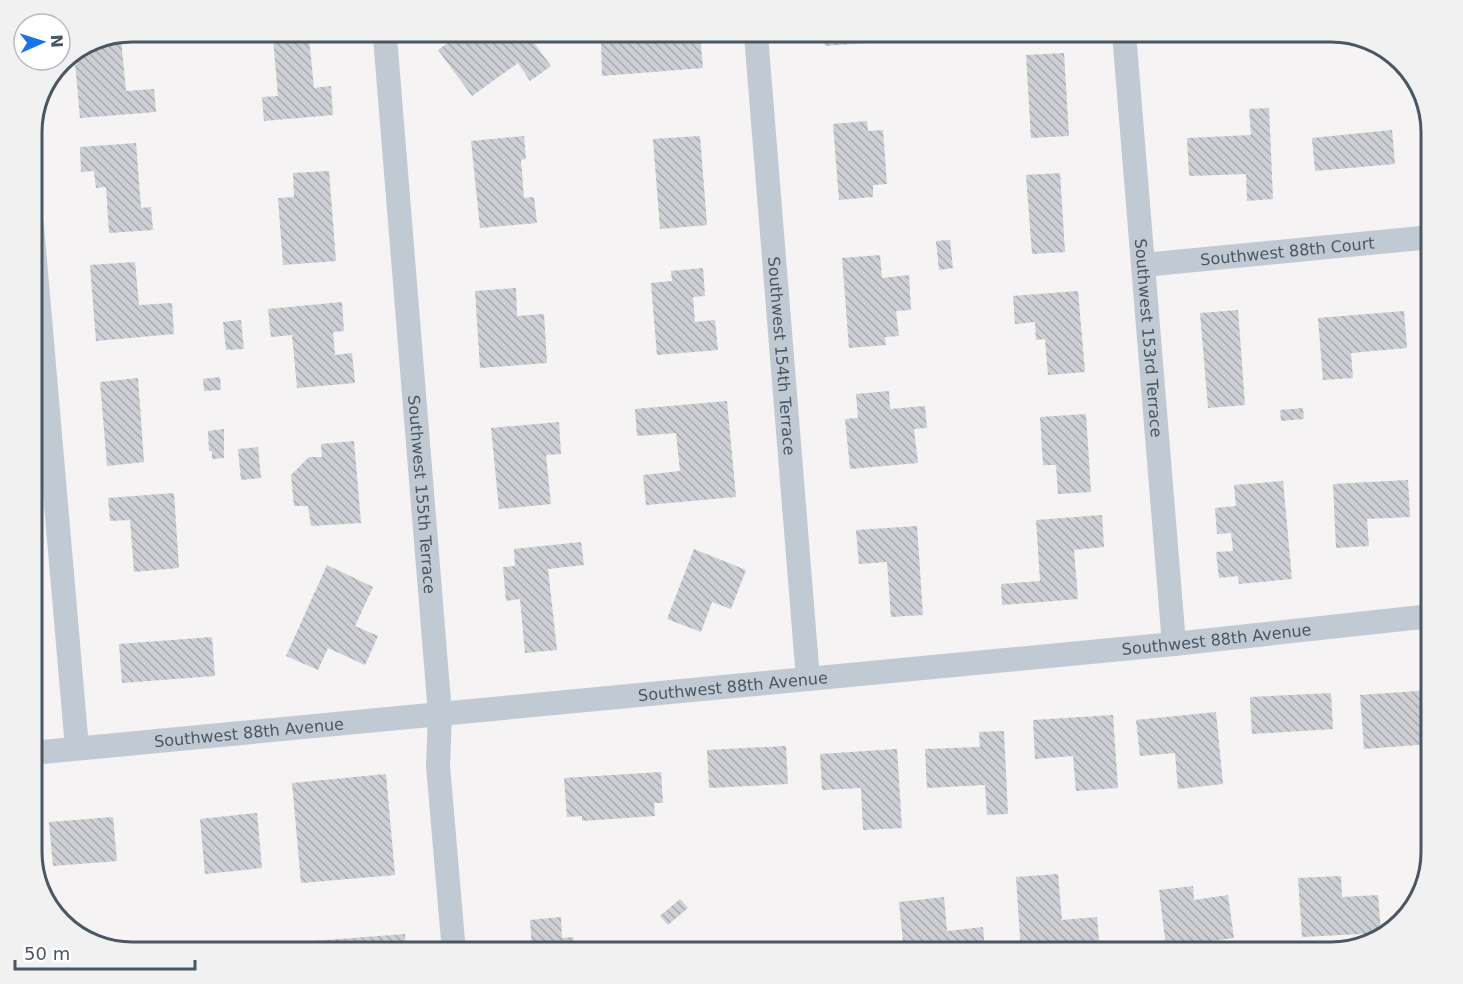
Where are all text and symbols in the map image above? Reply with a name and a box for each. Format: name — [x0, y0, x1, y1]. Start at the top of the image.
north arrow — [12, 12, 72, 72]
text: N — [47, 34, 66, 48]
street label: Southwest 88th Court — [1199, 233, 1375, 269]
street label: Southwest 153rd Terrace — [1131, 238, 1167, 438]
street label: Southwest 154th Terrace — [764, 256, 799, 456]
street label: Southwest 155th Terrace — [405, 394, 440, 595]
street label: Southwest 88th Avenue — [1121, 620, 1312, 658]
street label: Southwest 88th Avenue — [637, 668, 829, 705]
street label: Southwest 88th Avenue — [153, 714, 345, 751]
scale bar — [15, 933, 195, 971]
text: 50 m — [24, 943, 70, 964]

